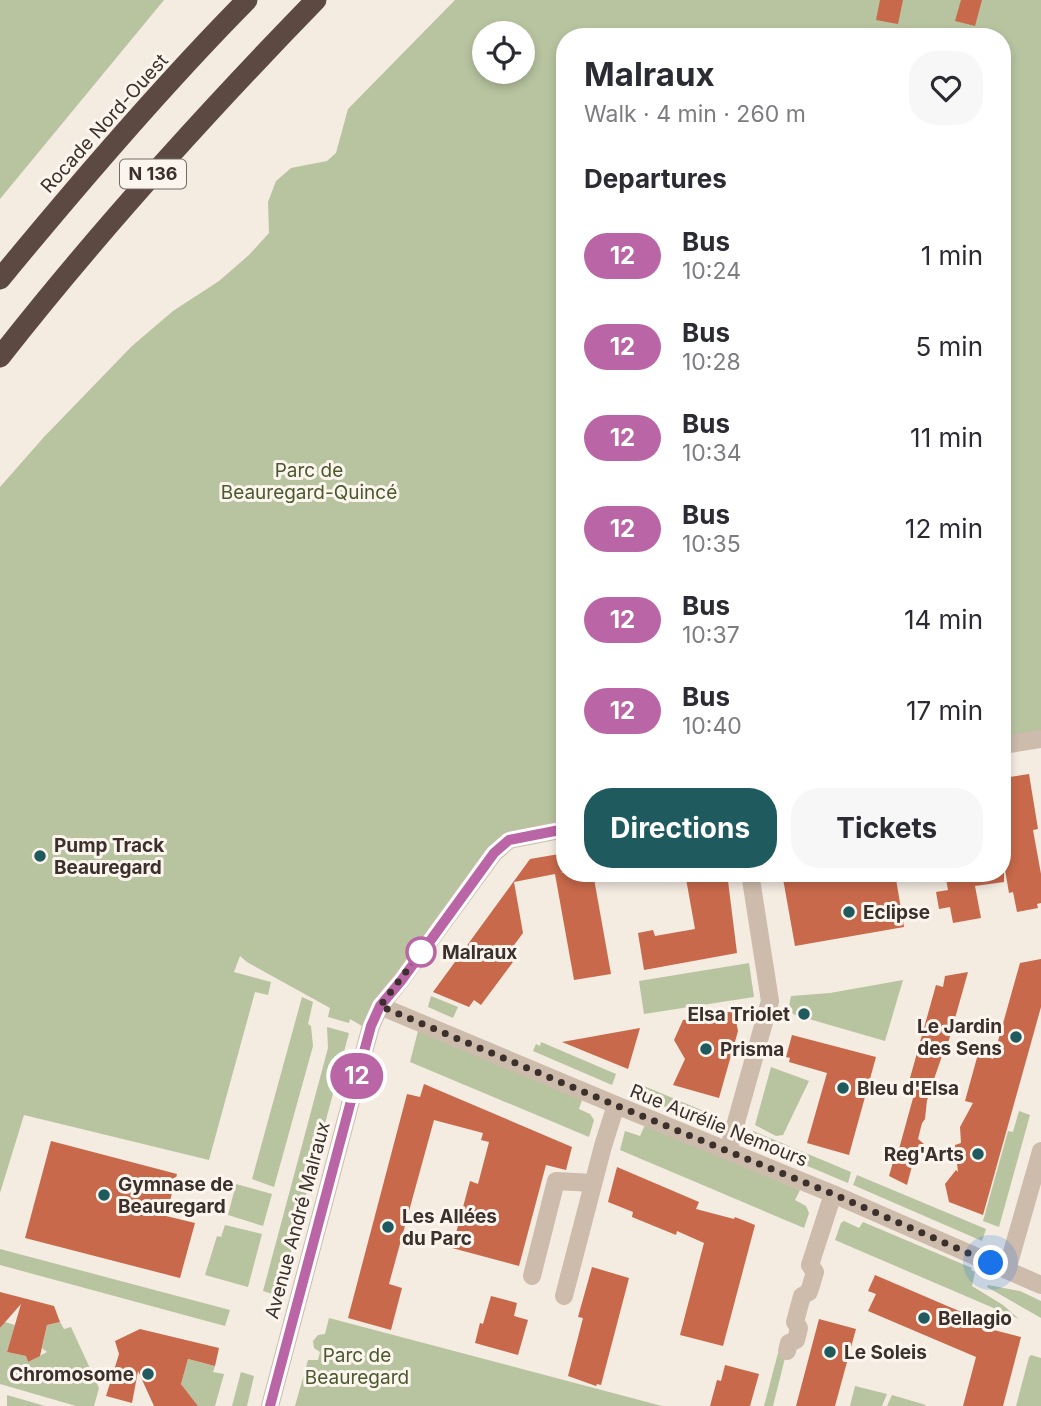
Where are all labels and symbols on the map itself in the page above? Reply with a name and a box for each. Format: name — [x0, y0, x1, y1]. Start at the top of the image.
street label: Rocade Nord-Ouest — [36, 49, 173, 198]
road number: N 136 — [120, 160, 186, 188]
park label: Parc de Beauregard-Quincé — [221, 459, 397, 504]
place label: Pump Track Beauregard — [54, 834, 164, 879]
marker: Pump Track Beauregard — [32, 848, 48, 864]
place label: Eclipse — [863, 901, 930, 924]
marker: Eclipse — [841, 904, 857, 920]
marker: Malraux — [406, 937, 436, 967]
place label: Malraux — [442, 941, 517, 964]
place label: Elsa Triolet — [687, 1003, 790, 1026]
marker: Elsa Triolet — [796, 1006, 812, 1022]
place label: Le Jardin des Sens — [917, 1015, 1002, 1060]
marker: Le Jardin des Sens — [1008, 1029, 1024, 1045]
place label: Prisma — [720, 1038, 784, 1061]
marker: Prisma — [698, 1041, 714, 1057]
line badge: 12 — [326, 1053, 388, 1099]
place label: Bleu d'Elsa — [857, 1077, 959, 1100]
street label: Rue Aurélie Nemours — [627, 1079, 811, 1172]
marker: Bleu d'Elsa — [835, 1080, 851, 1096]
street label: Avenue André Malraux — [260, 1119, 335, 1321]
place label: Reg'Arts — [884, 1143, 964, 1166]
marker: Reg'Arts — [970, 1146, 986, 1162]
place label: Gymnase de Beauregard — [118, 1173, 234, 1218]
marker: Gymnase de Beauregard — [96, 1187, 112, 1203]
place label: Les Allées du Parc — [402, 1205, 497, 1250]
marker: Les Allées du Parc — [380, 1219, 396, 1235]
your location — [973, 1245, 1008, 1280]
place label: Bellagio — [938, 1307, 1012, 1330]
marker: Bellagio — [916, 1310, 932, 1326]
place label: Le Soleis — [844, 1341, 927, 1364]
park label: Parc de Beauregard — [305, 1344, 409, 1389]
marker: Le Soleis — [822, 1344, 838, 1360]
place label: Chromosome — [9, 1363, 134, 1386]
marker: Chromosome — [140, 1366, 156, 1382]

